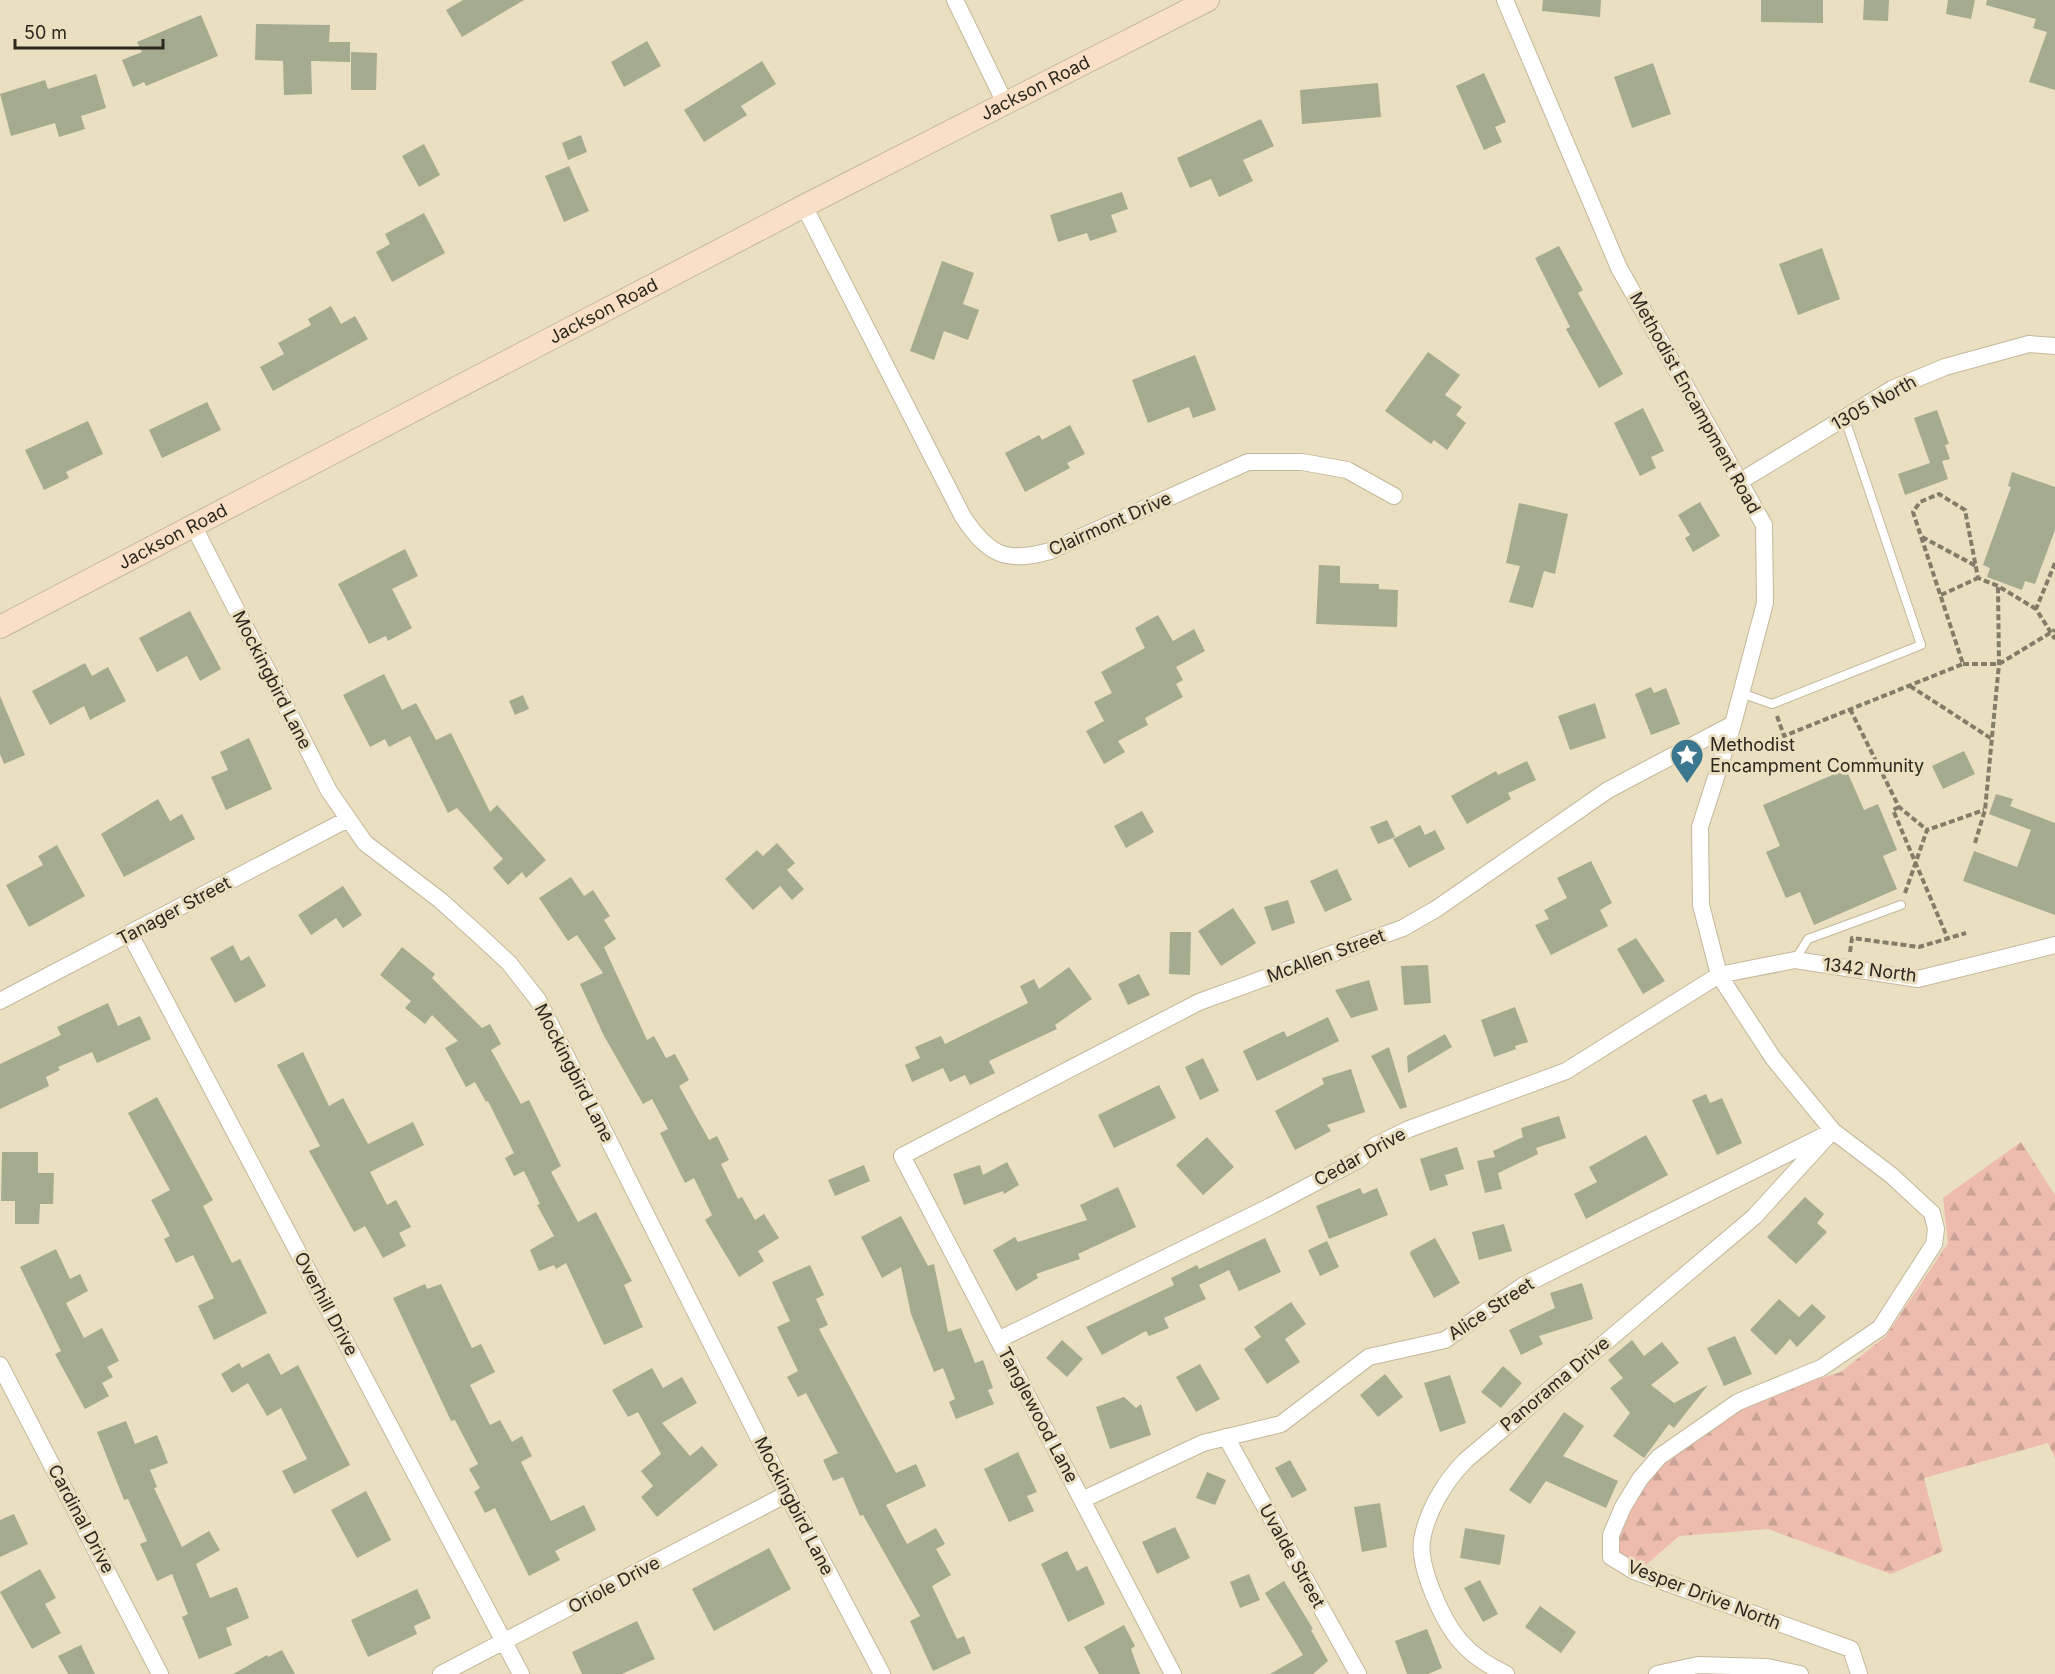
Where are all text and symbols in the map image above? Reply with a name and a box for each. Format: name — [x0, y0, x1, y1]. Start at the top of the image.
scale bar — [15, 12, 164, 50]
text: 50 m — [24, 22, 67, 43]
street label: Jackson Road — [977, 51, 1093, 124]
street label: Jackson Road — [545, 274, 661, 348]
street label: Methodist Encampment Road — [1626, 288, 1765, 517]
street label: 1305 North — [1828, 371, 1920, 434]
street label: Clairmont Drive — [1045, 487, 1174, 560]
street label: Jackson Road — [114, 499, 231, 573]
street label: Mockingbird Lane — [228, 607, 316, 753]
place label: Methodist Encampment Community — [1710, 734, 1924, 776]
place icon: Methodist Encampment Community — [1669, 737, 1705, 784]
street label: Tanager Street — [114, 872, 234, 949]
street label: McAllen Street — [1264, 924, 1388, 987]
street label: 1342 North — [1822, 953, 1918, 986]
street label: Mockingbird Lane — [530, 1000, 618, 1146]
street label: Cedar Drive — [1310, 1123, 1409, 1190]
street label: Overhill Drive — [290, 1248, 363, 1359]
street label: Alice Street — [1444, 1273, 1538, 1344]
street label: Panorama Drive — [1496, 1332, 1613, 1435]
street label: Tanglewood Lane — [994, 1344, 1083, 1486]
street label: Mockingbird Lane — [750, 1433, 838, 1579]
street label: Cardinal Drive — [44, 1461, 119, 1577]
street label: Uvalde Street — [1255, 1500, 1330, 1611]
street label: Oriole Drive — [564, 1552, 663, 1617]
street label: Vesper Drive North — [1625, 1556, 1784, 1633]

